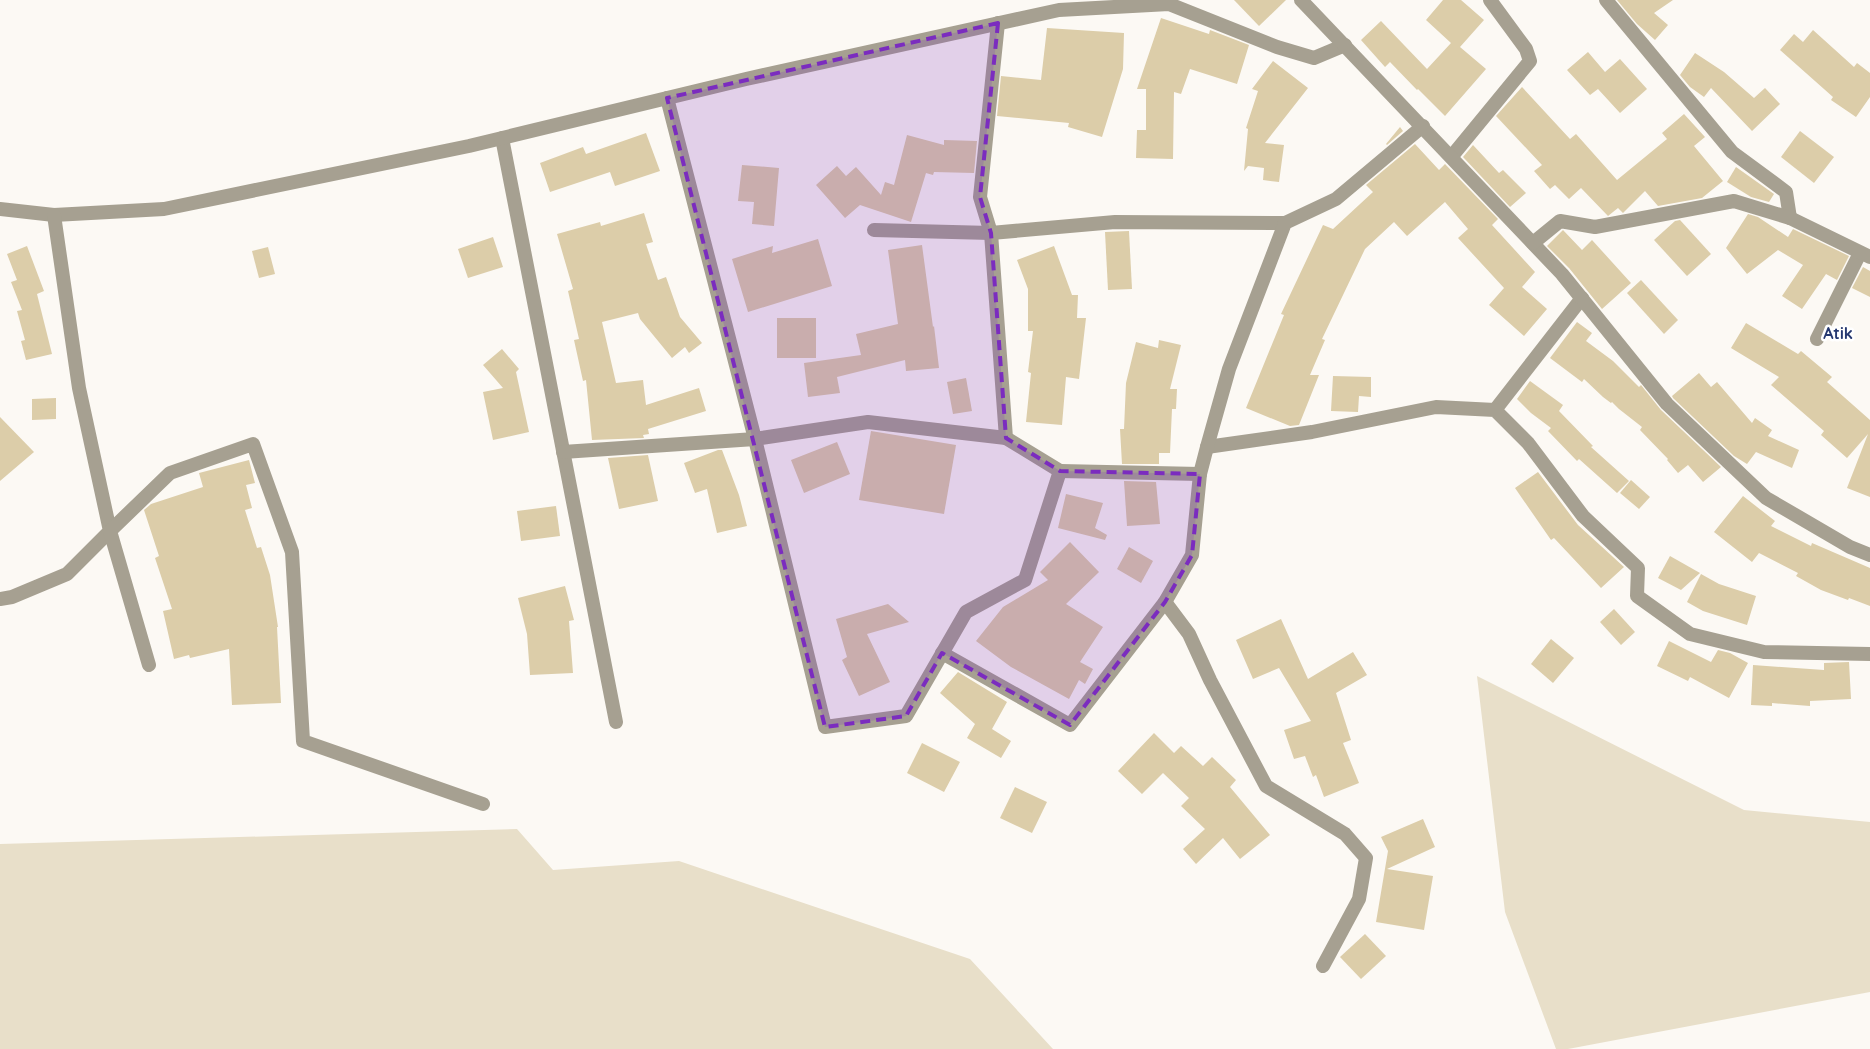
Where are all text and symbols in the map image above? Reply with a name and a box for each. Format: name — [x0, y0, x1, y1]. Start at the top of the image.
district label: Atik — [1823, 323, 1853, 343]

